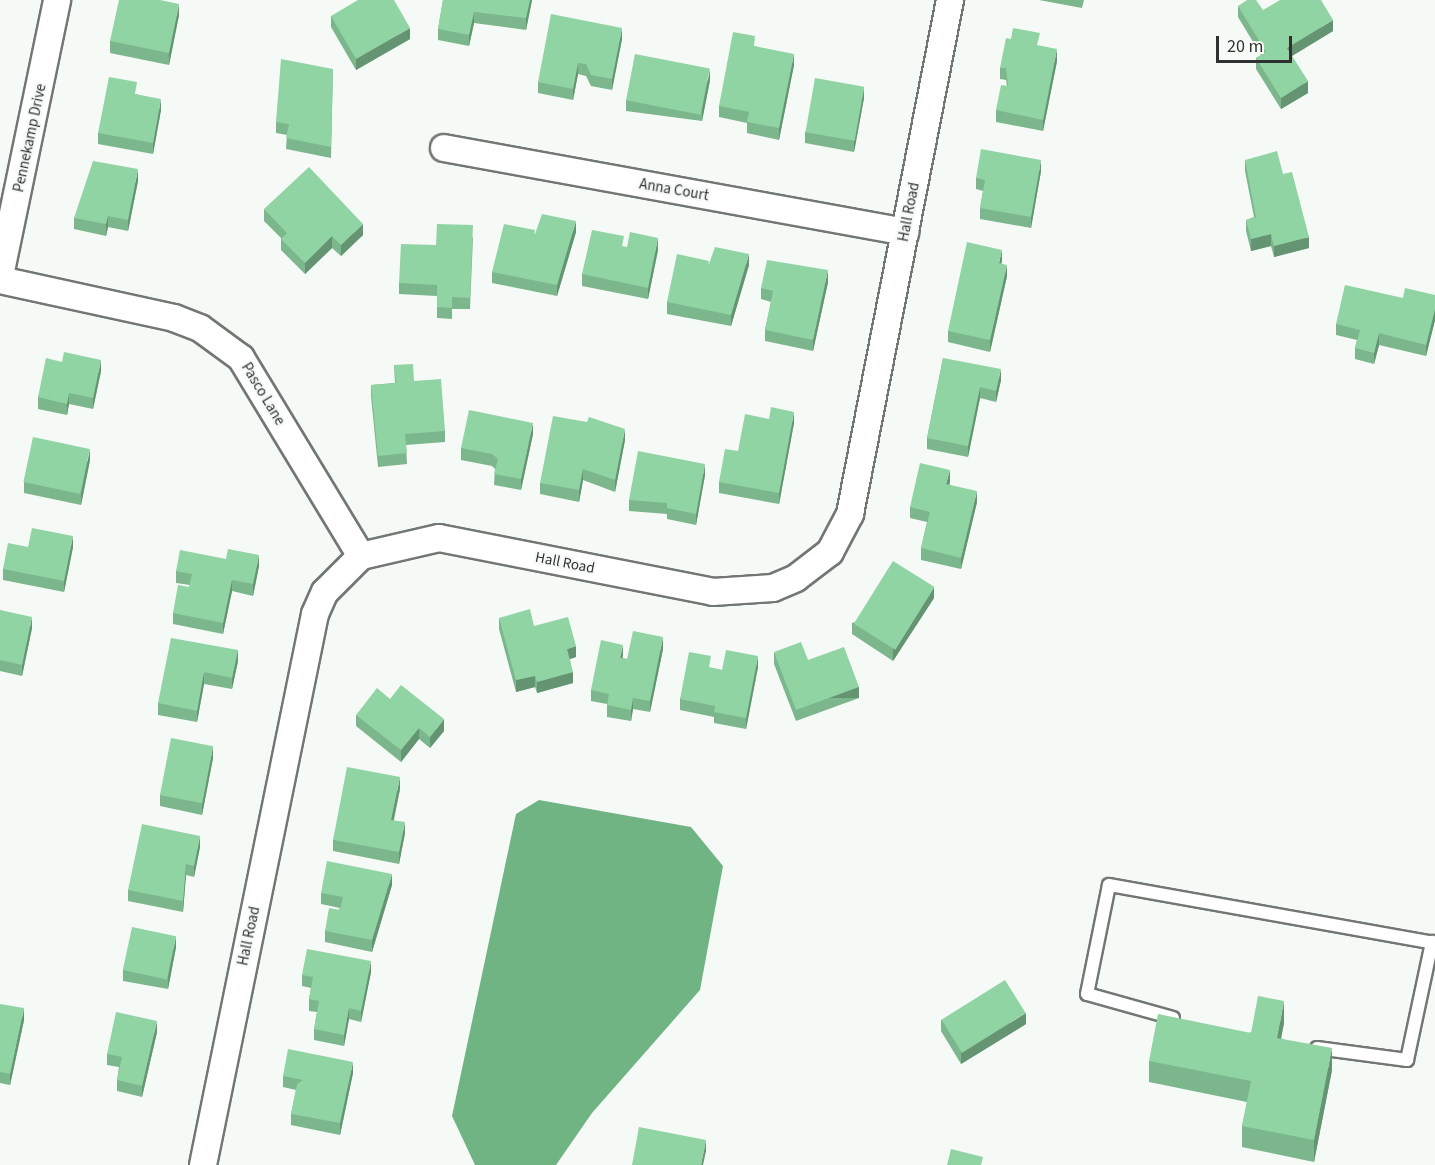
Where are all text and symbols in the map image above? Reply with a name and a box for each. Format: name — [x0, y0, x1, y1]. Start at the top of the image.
scale bar — [1219, 24, 1296, 62]
text: 20 m — [1227, 34, 1263, 59]
street label: Pennekamp Drive — [10, 82, 50, 194]
street label: Anna Court — [638, 175, 710, 205]
street label: Hall Road — [894, 181, 924, 243]
street label: Pasco Lane — [237, 359, 289, 429]
street label: Hall Road — [534, 548, 596, 578]
street label: Hall Road — [234, 905, 264, 967]

